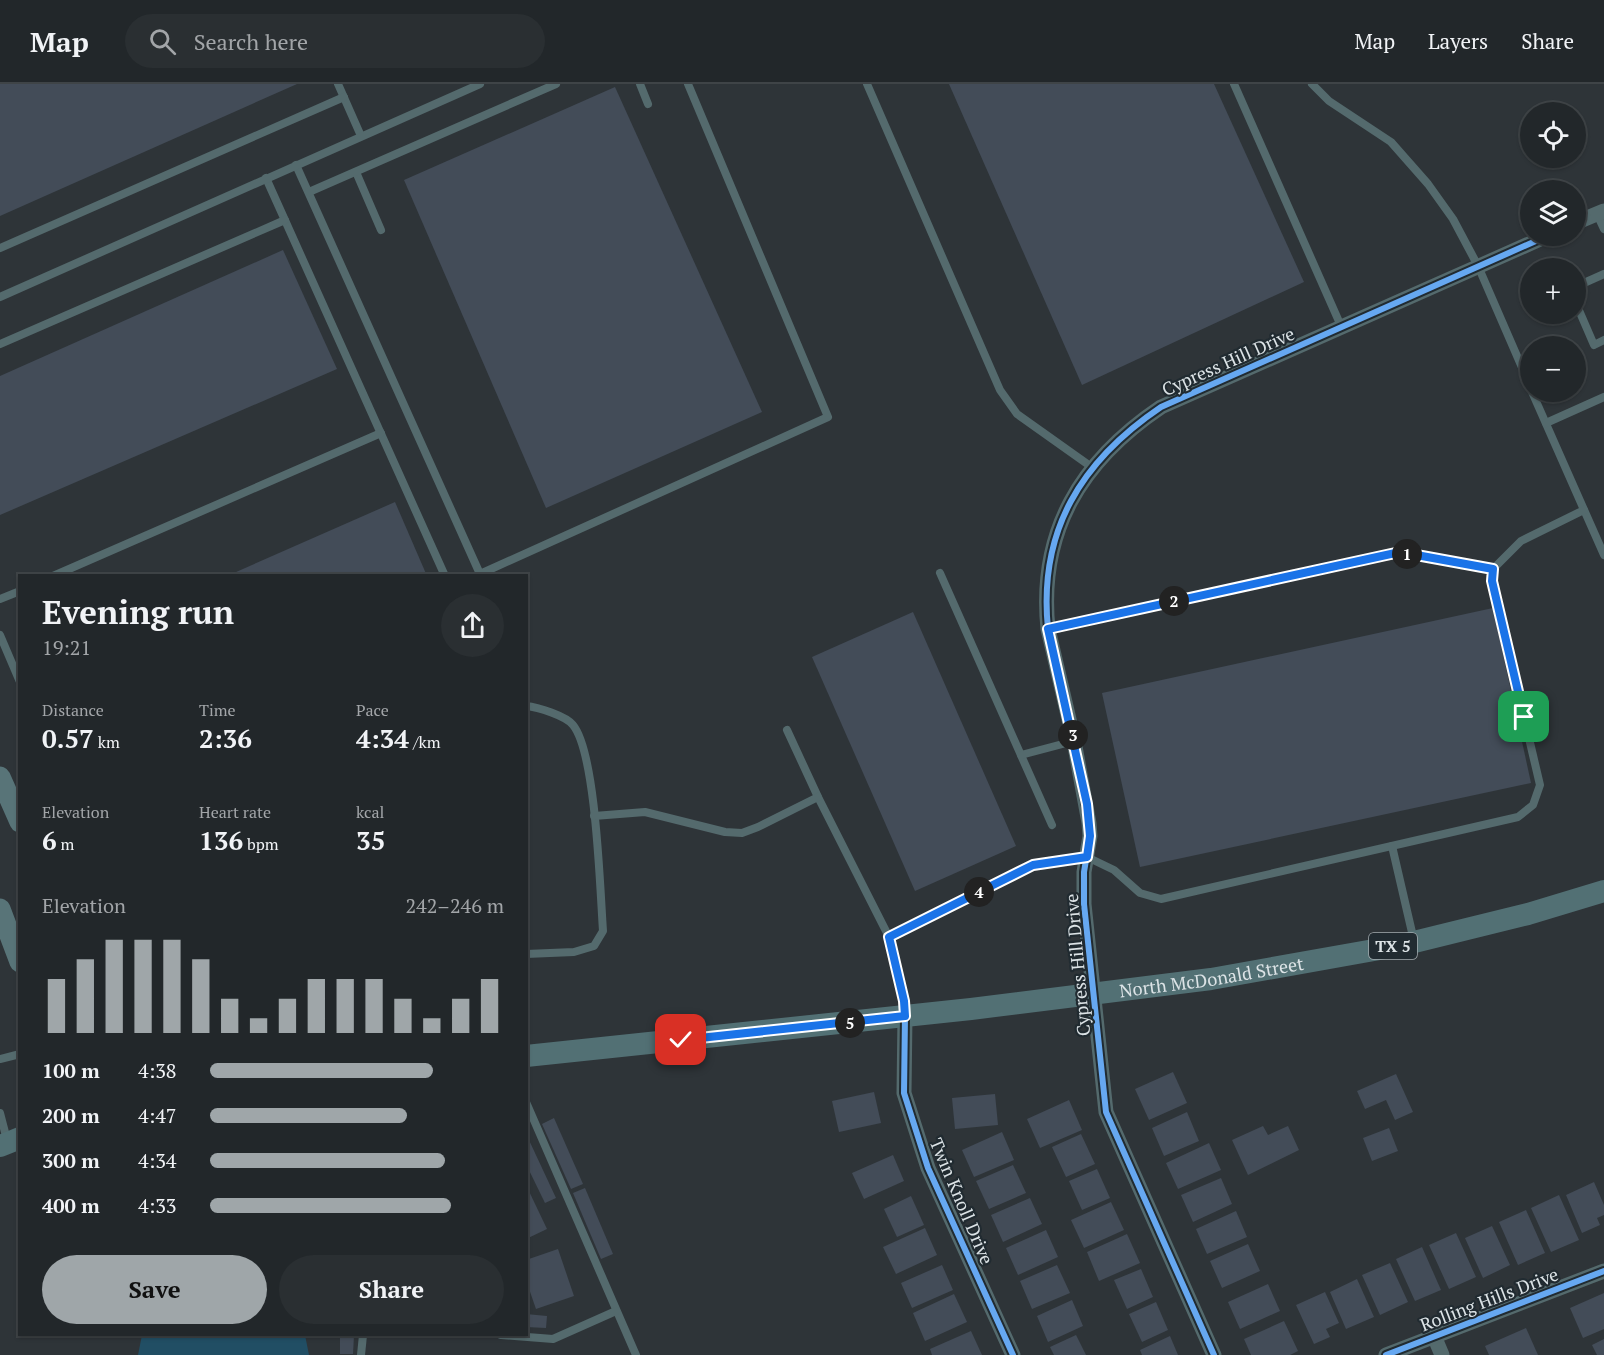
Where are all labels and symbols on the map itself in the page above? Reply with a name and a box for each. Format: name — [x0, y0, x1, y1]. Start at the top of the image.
street label: Cypress Hill Drive — [1158, 321, 1298, 401]
pin: 1 — [1392, 539, 1422, 569]
pin: 2 — [1159, 586, 1189, 616]
pin — [1498, 691, 1549, 742]
pin: 3 — [1058, 720, 1088, 750]
pin: 4 — [964, 877, 994, 907]
street label: Cypress Hill Drive — [1059, 893, 1095, 1037]
road number: TX 5 — [1369, 933, 1417, 959]
street label: North McDonald Street — [1118, 951, 1306, 1002]
pin: 5 — [835, 1008, 865, 1038]
pin — [655, 1014, 706, 1065]
street label: Twin Knoll Drive — [925, 1134, 999, 1268]
street label: Rolling Hills Drive — [1416, 1262, 1562, 1336]

